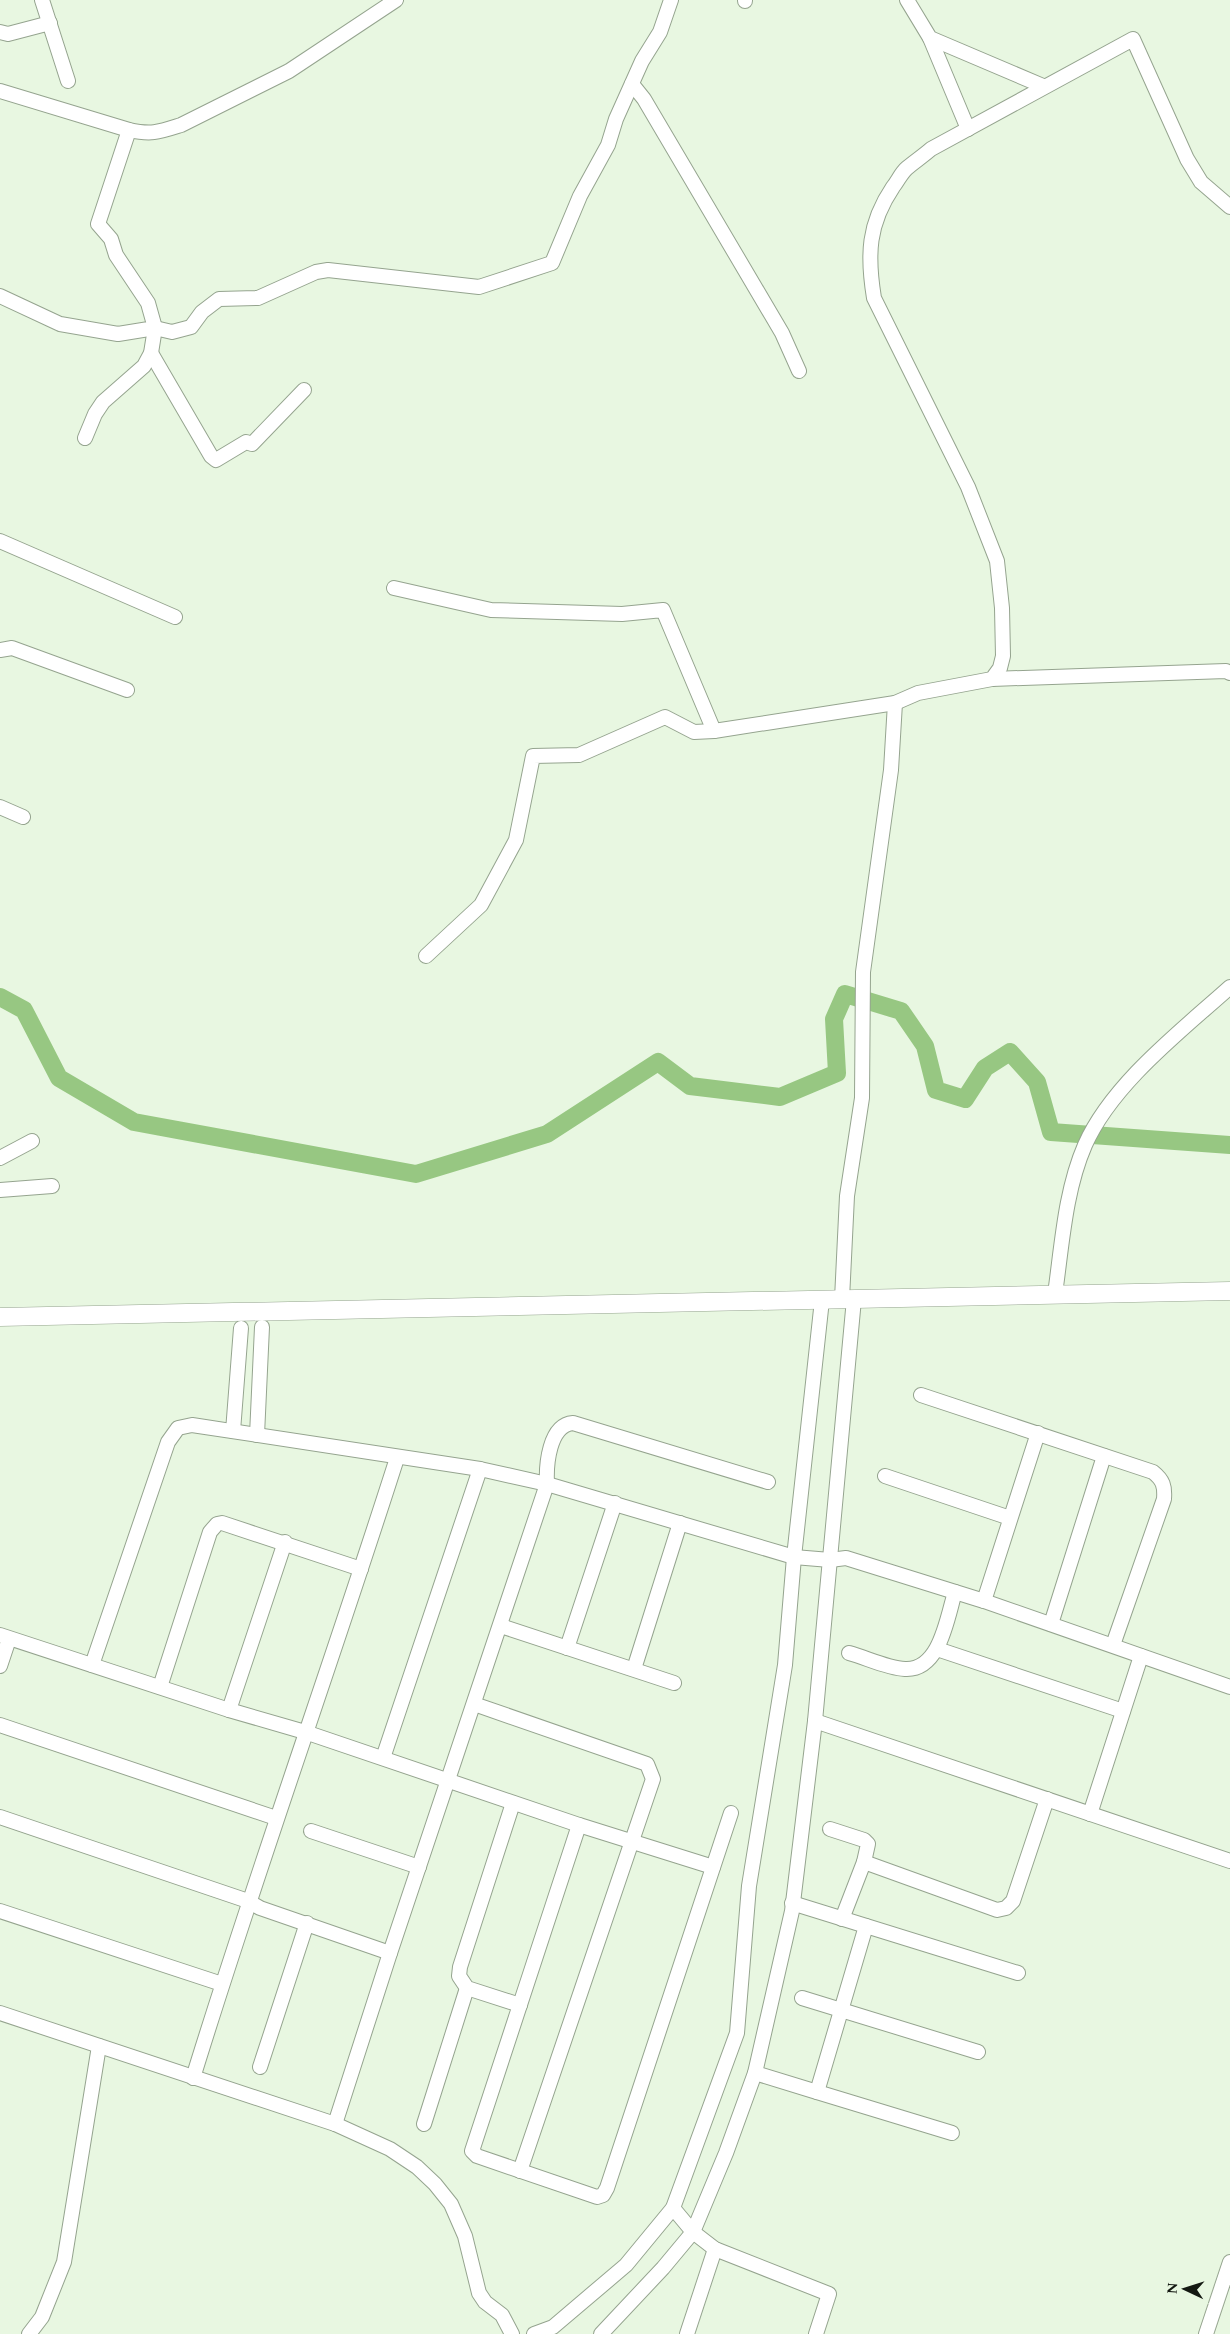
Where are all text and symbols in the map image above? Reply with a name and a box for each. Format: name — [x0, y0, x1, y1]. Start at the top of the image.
north arrow — [1160, 2264, 1210, 2314]
text: N — [1162, 2282, 1183, 2295]

